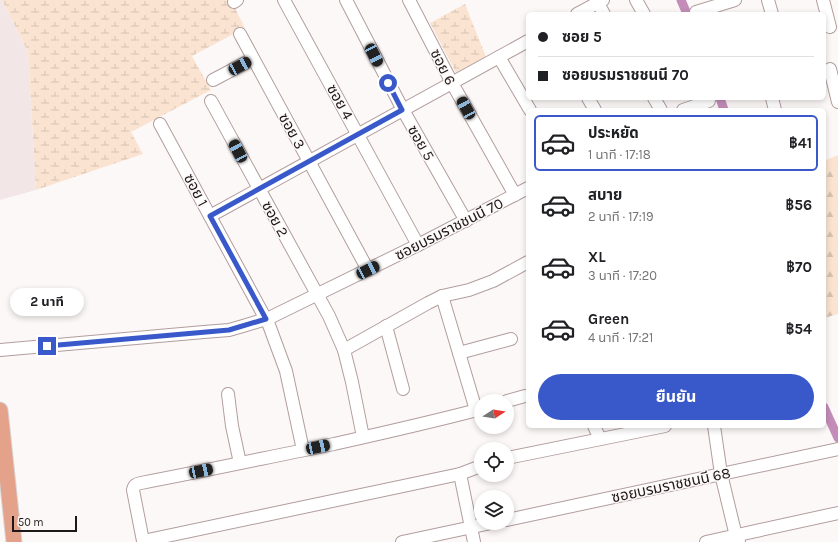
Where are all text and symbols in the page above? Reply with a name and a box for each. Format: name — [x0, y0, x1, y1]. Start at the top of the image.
text: ซอย 5 — [562, 28, 602, 46]
car — [363, 42, 385, 68]
street label: ซอย 6 — [426, 46, 460, 88]
car — [227, 55, 253, 77]
text: ซอยบรมราชชนนี 70 — [562, 66, 689, 84]
route start — [379, 74, 397, 92]
street label: ซอย 4 — [323, 81, 357, 123]
car — [455, 95, 477, 121]
street label: ซอย 3 — [275, 110, 309, 152]
street label: ซอย 5 — [404, 122, 438, 164]
text: ประหยัด — [588, 124, 639, 142]
icon: car — [540, 125, 576, 161]
text: ฿41 — [789, 134, 812, 152]
car — [227, 138, 249, 164]
text: 1 นาที · 17:18 — [588, 147, 651, 162]
street label: ซอย 1 — [180, 171, 212, 209]
text: สบาย — [588, 186, 622, 204]
icon: car — [540, 187, 576, 223]
street label: ซอยบรมราชชนนี 70 — [392, 194, 506, 264]
text: ฿56 — [785, 196, 812, 214]
street label: ซอย 2 — [258, 198, 292, 240]
text: 2 นาที · 17:19 — [588, 209, 654, 224]
text: XL — [588, 248, 606, 266]
icon: car — [540, 249, 576, 285]
text: ฿70 — [786, 258, 812, 276]
car — [355, 259, 381, 281]
text: 3 นาที · 17:20 — [588, 268, 657, 283]
callout: 2 นาที — [10, 288, 84, 316]
text: 2 นาที — [30, 294, 64, 309]
text: Green — [588, 310, 629, 328]
icon: car — [540, 311, 576, 347]
text: ฿54 — [786, 320, 812, 338]
text: 4 นาที · 17:21 — [588, 330, 653, 345]
route end — [38, 337, 56, 355]
button: ยืนยัน — [538, 374, 814, 420]
north arrow — [474, 394, 514, 434]
map controls — [474, 394, 514, 530]
car — [305, 439, 331, 455]
button: locate — [474, 442, 514, 482]
car — [188, 463, 214, 479]
street label: ซอยบรมราชชนนี 68 — [610, 464, 732, 506]
button: layers — [474, 490, 514, 530]
scale bar — [12, 514, 77, 533]
text: 50 m — [18, 516, 44, 529]

